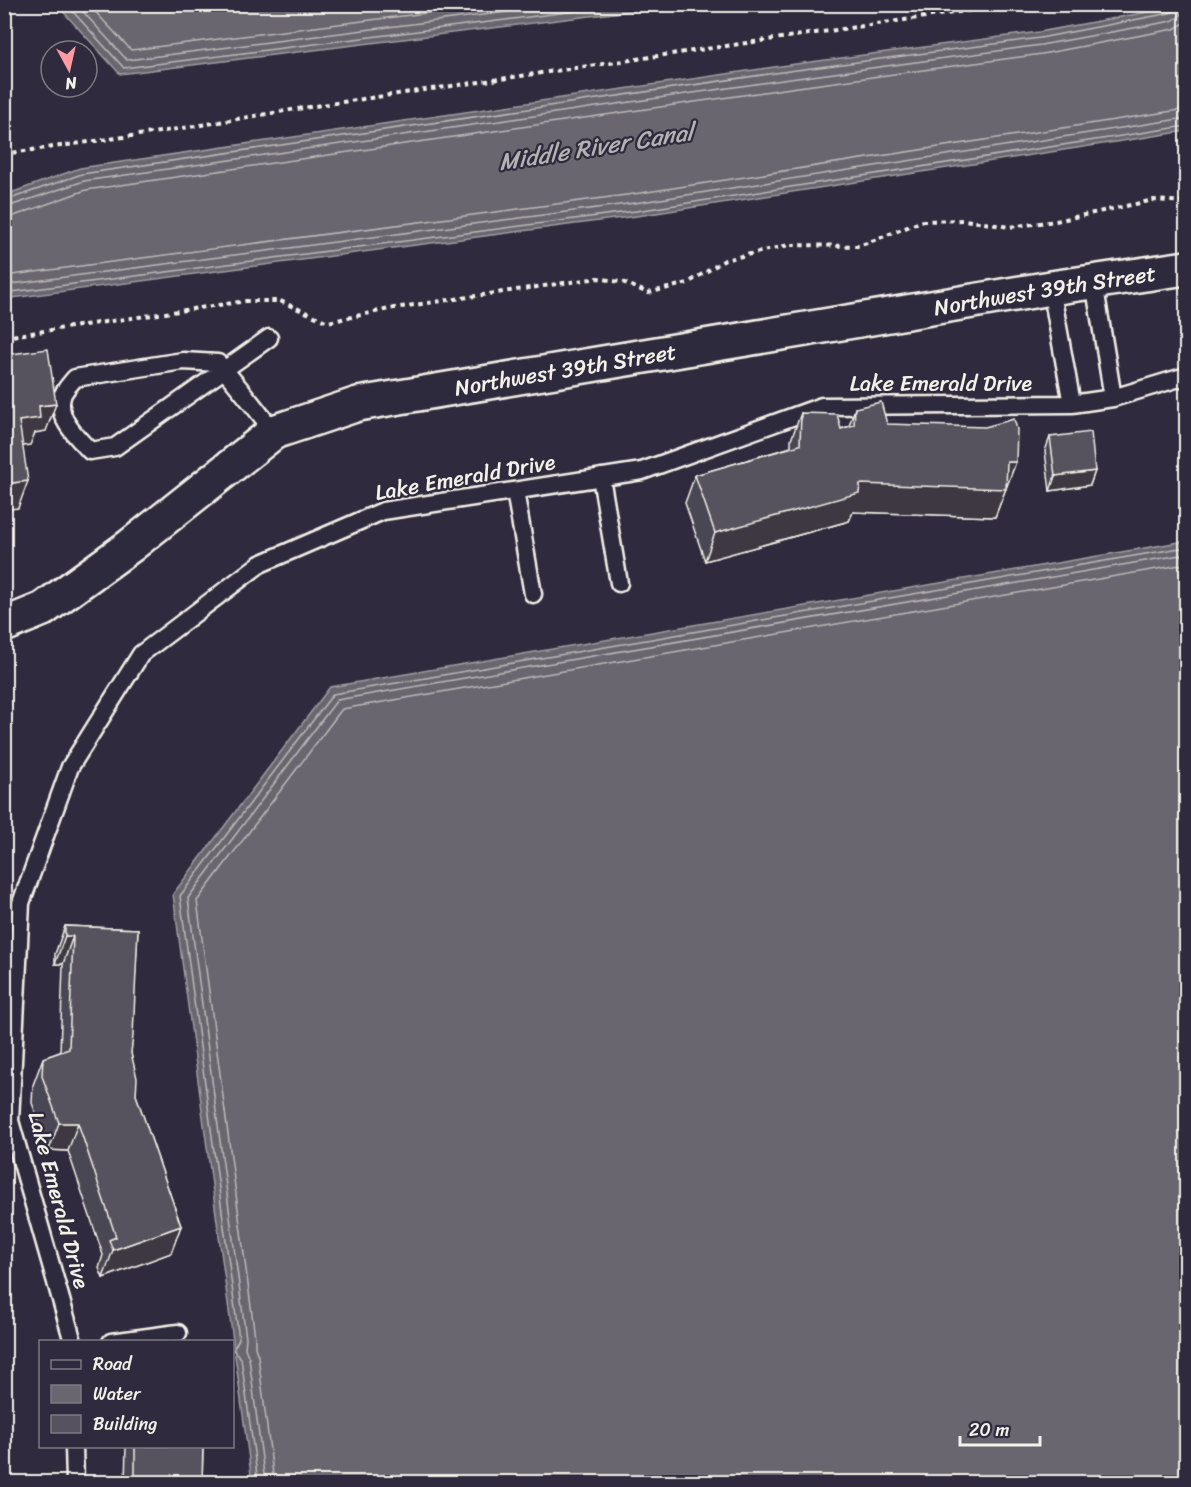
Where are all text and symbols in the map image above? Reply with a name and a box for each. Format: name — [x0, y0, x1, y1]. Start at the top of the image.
north arrow — [39, 39, 99, 99]
text: N — [63, 68, 80, 99]
water label: Middle River Canal — [496, 110, 701, 183]
street label: Northwest 39th Street — [931, 253, 1159, 327]
street label: Northwest 39th Street — [451, 331, 680, 407]
street label: Lake Emerald Drive — [850, 364, 1033, 403]
street label: Lake Emerald Drive — [372, 442, 559, 512]
street label: Lake Emerald Drive — [17, 1107, 102, 1294]
legend — [39, 1340, 234, 1448]
text: Road — [93, 1348, 133, 1380]
text: Water — [93, 1378, 142, 1410]
text: Building — [93, 1408, 157, 1440]
scale bar — [960, 1409, 1040, 1447]
text: 20 m — [969, 1414, 1009, 1446]

